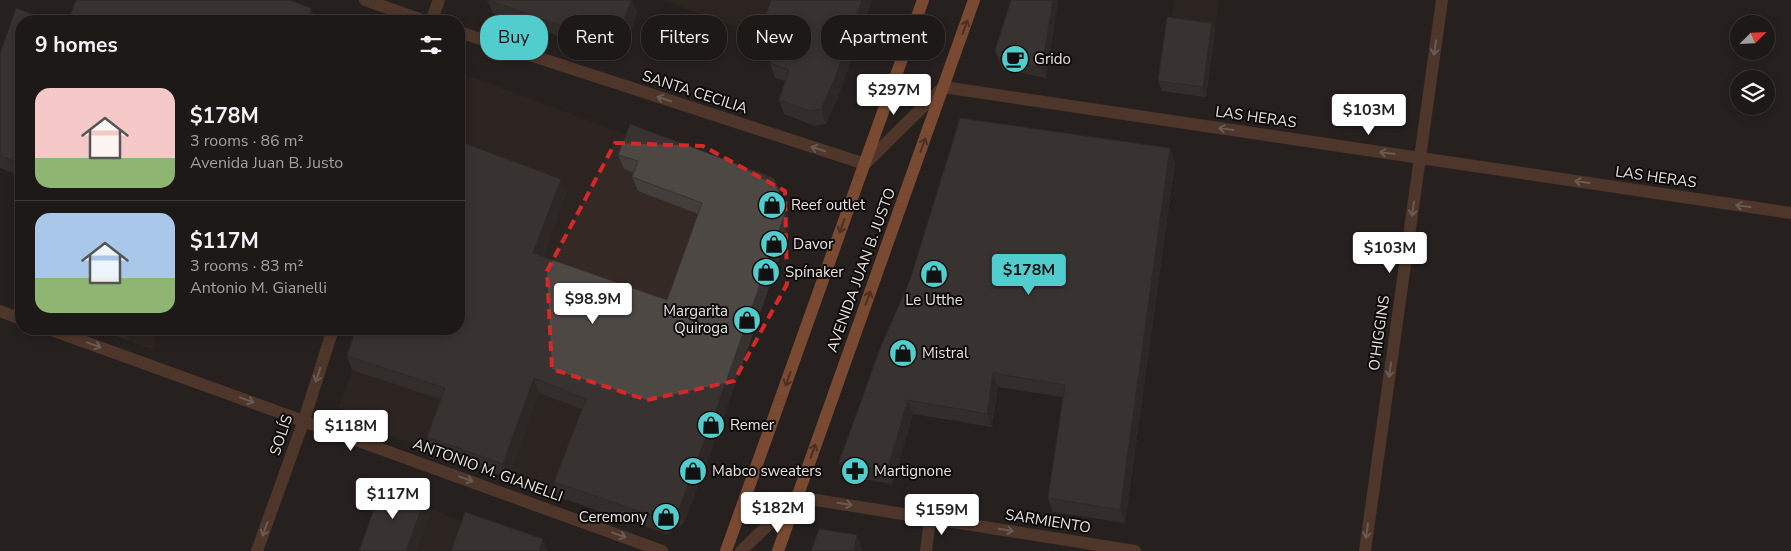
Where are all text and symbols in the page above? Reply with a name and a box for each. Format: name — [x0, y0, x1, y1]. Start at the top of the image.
chip: Buy — [480, 15, 548, 60]
chip: Rent — [558, 15, 631, 60]
chip: Filters — [641, 15, 727, 60]
chip: New — [737, 15, 811, 60]
chip: Apartment — [821, 15, 945, 60]
north arrow — [1730, 15, 1775, 60]
map controls — [1730, 15, 1775, 115]
one-way arrow — [961, 20, 970, 35]
text: 9 homes — [35, 31, 118, 59]
icon: filters — [417, 31, 445, 59]
one-way arrow — [1430, 40, 1440, 56]
cafe icon: Grido — [1000, 44, 1030, 74]
place label: Grido — [1034, 49, 1071, 69]
street label: SANTA CECILIA — [640, 66, 750, 118]
button: layers — [1730, 70, 1775, 115]
pin: $297M — [859, 74, 929, 116]
text: $297M — [868, 79, 920, 101]
one-way arrow — [656, 93, 672, 103]
pin: $103M — [1334, 94, 1404, 136]
text: $103M — [1343, 99, 1395, 121]
street label: LAS HERAS — [1214, 101, 1298, 133]
text: $178M — [190, 102, 259, 130]
icon: home — [75, 108, 135, 168]
one-way arrow — [1218, 124, 1234, 134]
text: 3 rooms · 86 m² — [190, 130, 303, 152]
one-way arrow — [919, 138, 928, 153]
one-way arrow — [811, 143, 827, 153]
one-way arrow — [1379, 148, 1395, 158]
text: Avenida Juan B. Justo — [190, 152, 343, 174]
street label: LAS HERAS — [1614, 161, 1698, 193]
one-way arrow — [1574, 177, 1590, 187]
street label: AVENIDA JUAN B. JUSTO — [822, 185, 900, 355]
shop icon: Reef outlet — [757, 190, 787, 220]
place label: Reef outlet — [791, 195, 866, 215]
one-way arrow — [1408, 201, 1418, 217]
one-way arrow — [1735, 201, 1751, 211]
one-way arrow — [837, 218, 846, 233]
text: $117M — [190, 227, 259, 255]
shop icon: Davor — [759, 229, 789, 259]
pin: $103M — [1355, 232, 1425, 274]
icon: home — [75, 233, 135, 293]
place label: Davor — [793, 234, 834, 254]
text: $103M — [1364, 237, 1416, 259]
pin: $178M — [994, 254, 1064, 296]
text: 3 rooms · 83 m² — [190, 255, 303, 277]
shop icon: Spínaker — [751, 257, 781, 287]
shop icon: Le Utthe — [919, 259, 949, 289]
text: $178M — [1003, 259, 1055, 281]
place label: Spínaker — [785, 262, 844, 282]
text: Antonio M. Gianelli — [190, 277, 327, 299]
pin: $98.9M — [552, 282, 634, 325]
text: $98.9M — [565, 288, 621, 310]
place label: Le Utthe — [905, 290, 963, 310]
one-way arrow — [864, 291, 873, 306]
street label: O'HIGGINS — [1364, 294, 1394, 372]
place label: Margarita Quiroga — [663, 301, 728, 338]
shop icon: Margarita Quiroga — [732, 305, 762, 335]
shop icon: Mistral — [888, 338, 918, 368]
one-way arrow — [86, 341, 102, 350]
place label: Mistral — [922, 343, 969, 363]
one-way arrow — [1385, 362, 1395, 378]
one-way arrow — [313, 367, 323, 383]
one-way arrow — [783, 371, 792, 386]
one-way arrow — [239, 396, 255, 405]
pin: $118M — [316, 410, 386, 452]
shop icon: Remer — [696, 410, 726, 440]
street label: SOLÍS — [265, 412, 297, 458]
text: $118M — [325, 415, 377, 437]
place label: Remer — [730, 415, 775, 435]
street label: ANTONIO M. GIANELLI — [410, 434, 566, 506]
one-way arrow — [809, 444, 818, 459]
shop icon: Mabco sweaters — [678, 456, 708, 486]
pharmacy icon: Martignone — [840, 456, 870, 486]
place label: Mabco sweaters — [712, 461, 822, 481]
place label: Martignone — [874, 461, 951, 481]
one-way arrow — [458, 475, 473, 484]
pin: $117M — [358, 478, 428, 520]
text: $117M — [367, 483, 419, 505]
pin: $182M — [743, 492, 813, 534]
pin: $159M — [907, 494, 977, 536]
text: $182M — [752, 497, 804, 519]
text: $159M — [916, 499, 968, 521]
one-way arrow — [837, 500, 853, 510]
shop icon: Ceremony — [651, 502, 681, 532]
street label: SARMIENTO — [1004, 504, 1092, 538]
place label: Ceremony — [579, 507, 647, 527]
one-way arrow — [260, 521, 269, 536]
one-way arrow — [1362, 523, 1372, 539]
one-way arrow — [997, 525, 1013, 535]
one-way arrow — [610, 531, 626, 540]

